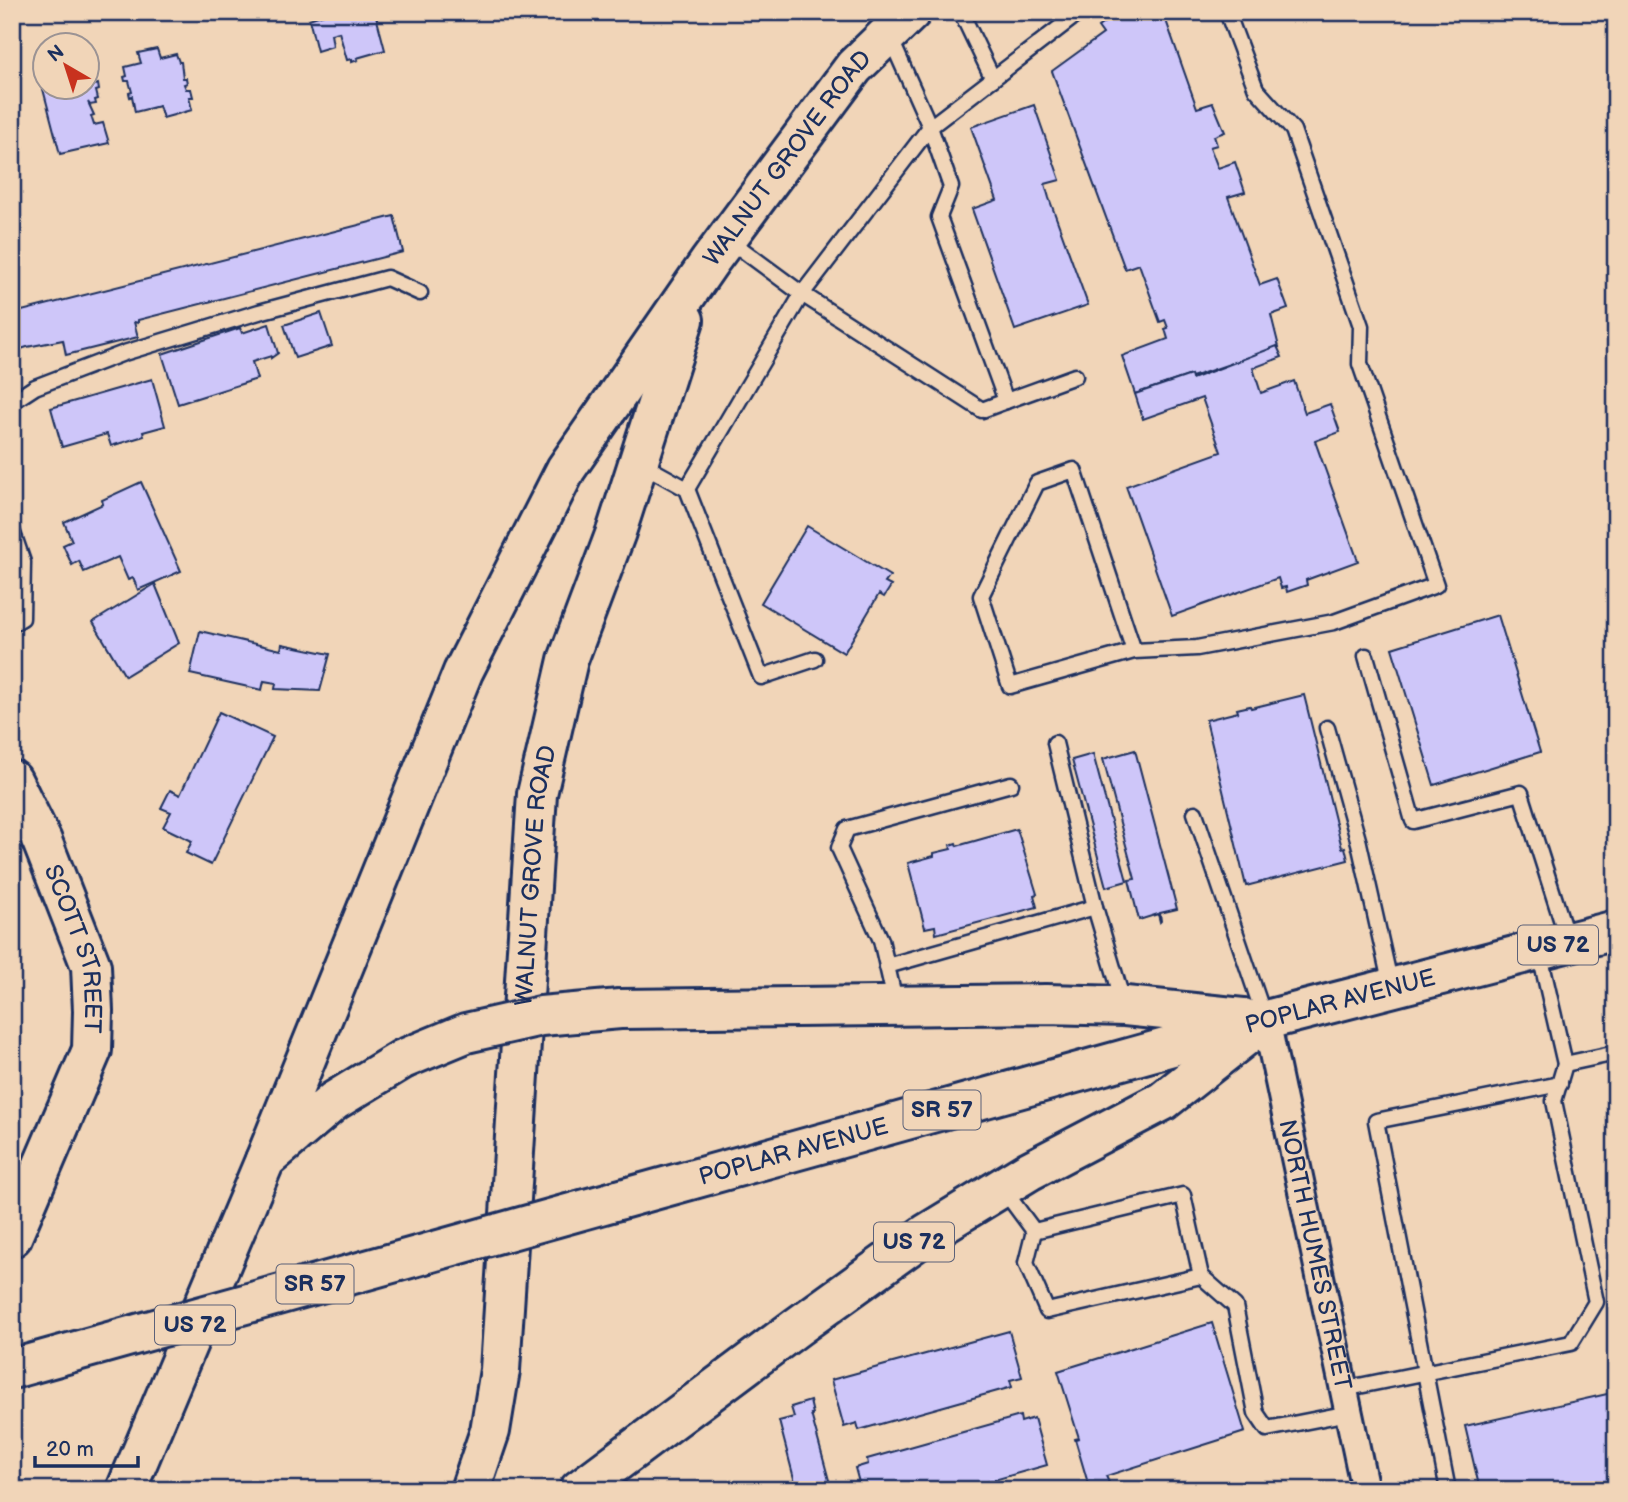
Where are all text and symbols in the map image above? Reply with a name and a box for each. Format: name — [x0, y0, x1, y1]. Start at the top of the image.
north arrow — [32, 32, 102, 102]
text: N — [43, 41, 69, 67]
street label: WALNUT GROVE ROAD — [697, 44, 877, 271]
street label: WALNUT GROVE ROAD — [509, 742, 562, 1007]
street label: SCOTT STREET — [38, 860, 108, 1034]
road number: US 72 — [1518, 926, 1598, 964]
street label: POPLAR AVENUE — [1242, 963, 1438, 1040]
road number: SR 57 — [904, 1091, 981, 1130]
street label: POPLAR AVENUE — [695, 1111, 891, 1191]
street label: NORTH HUMES STREET — [1273, 1117, 1358, 1393]
road number: US 72 — [874, 1222, 954, 1261]
road number: SR 57 — [276, 1264, 354, 1303]
road number: US 72 — [155, 1306, 235, 1344]
scale bar — [35, 1425, 138, 1469]
text: 20 m — [46, 1437, 94, 1462]

